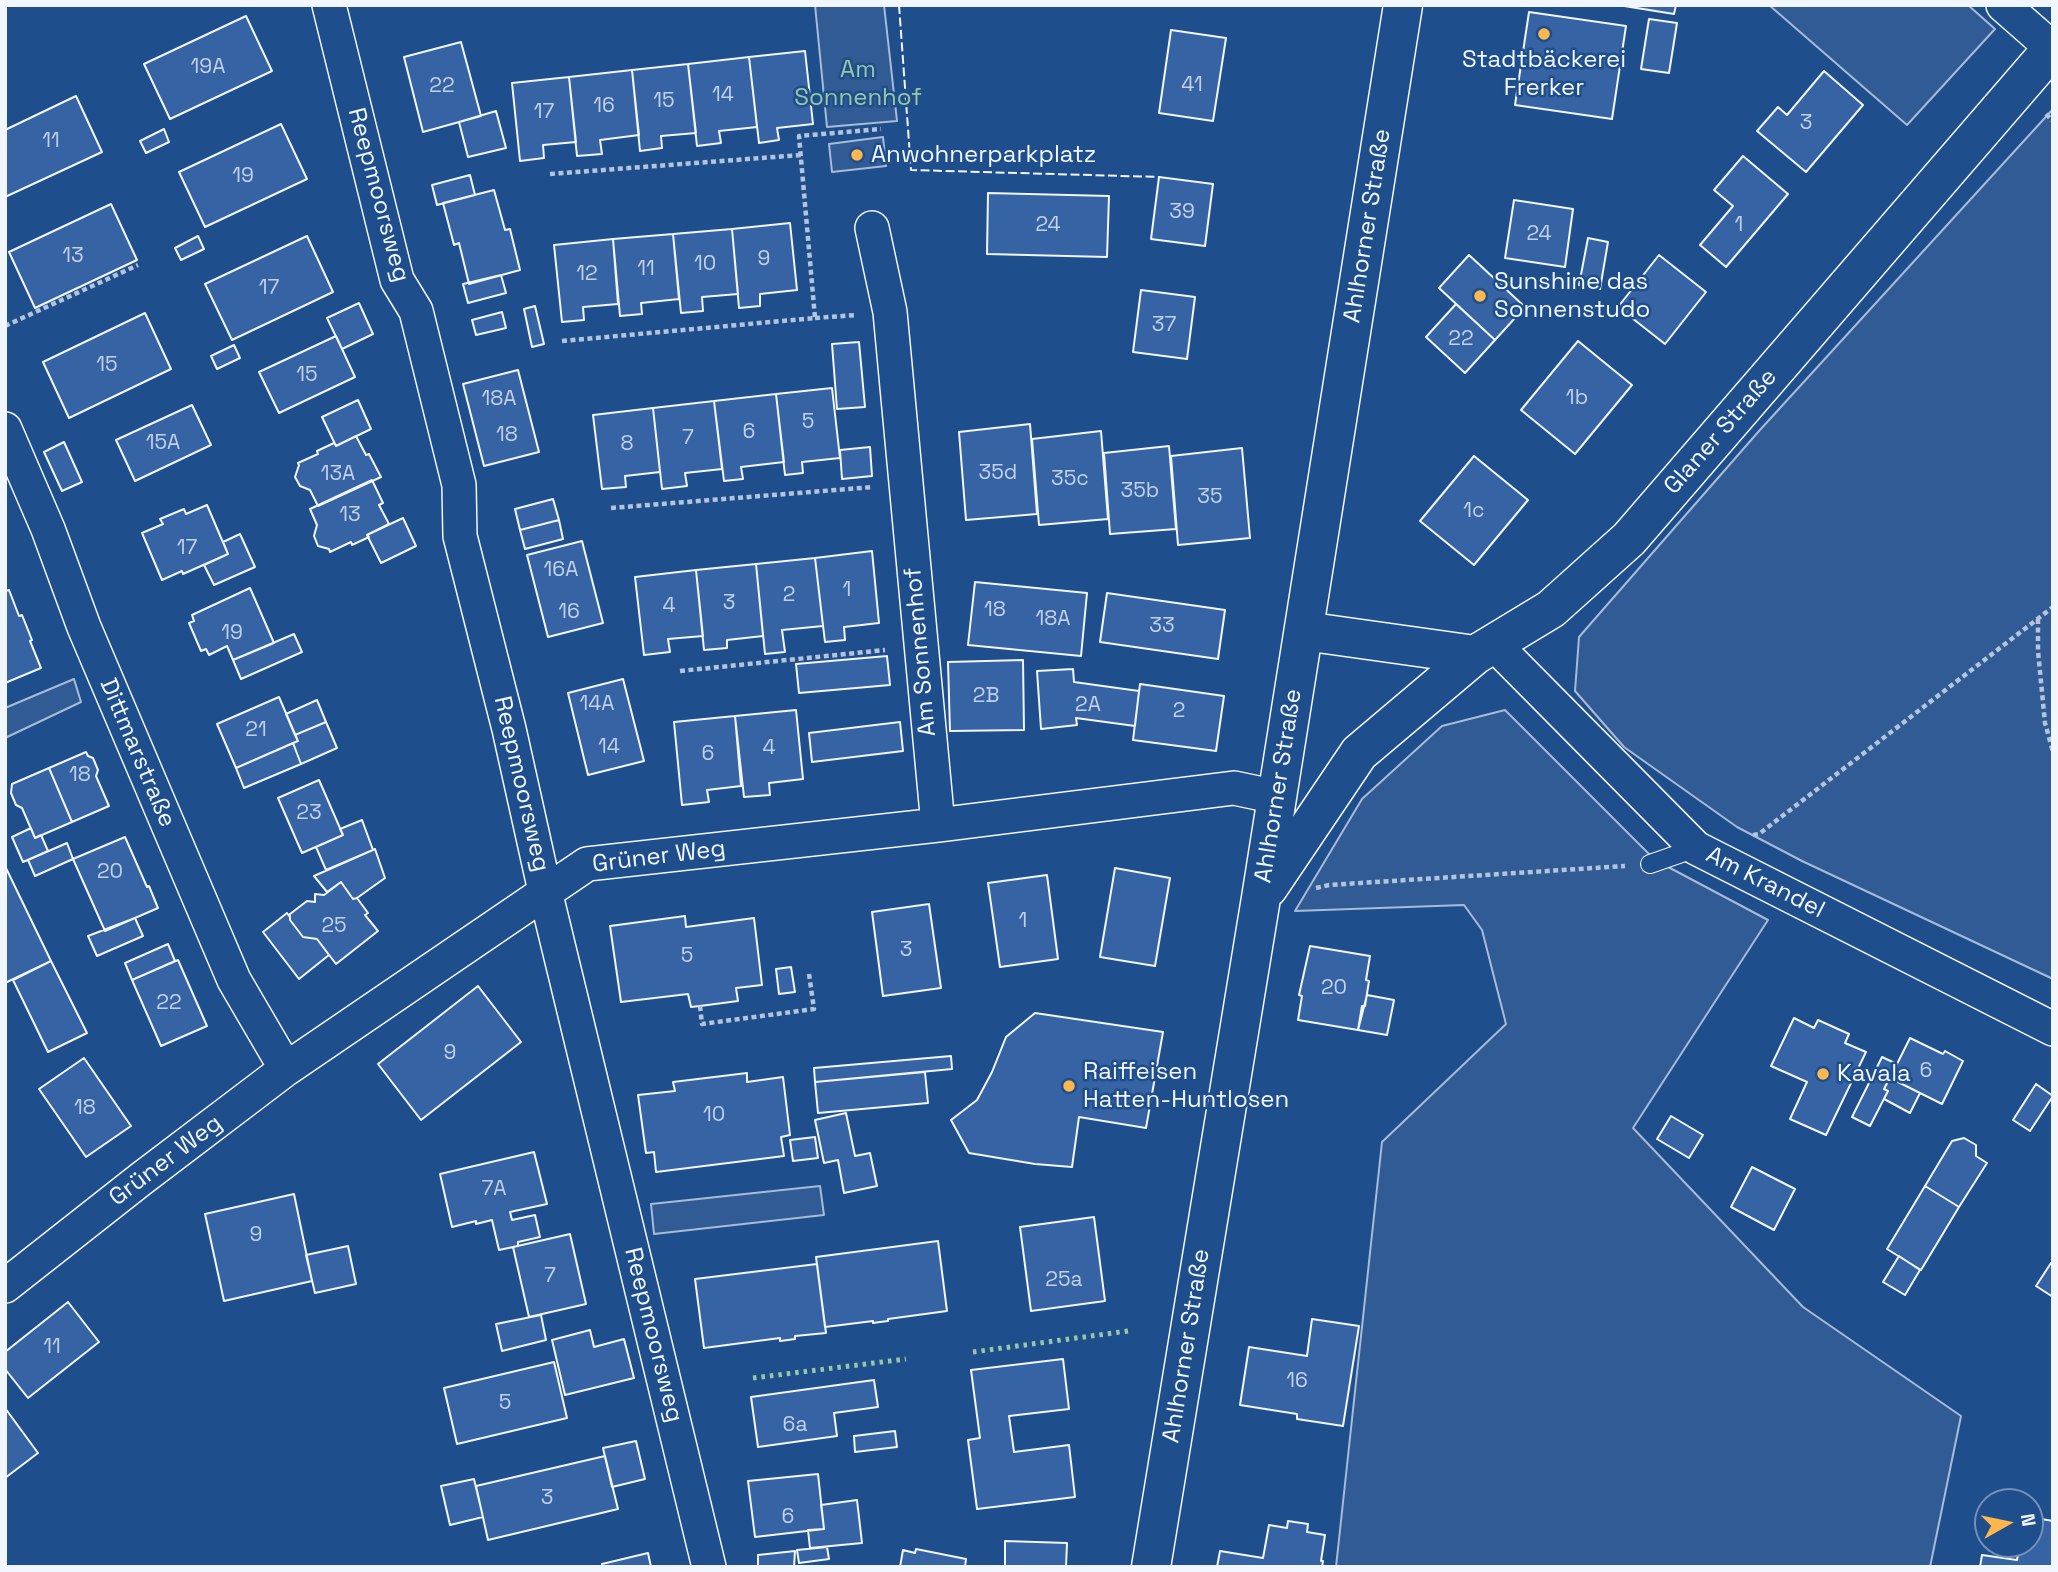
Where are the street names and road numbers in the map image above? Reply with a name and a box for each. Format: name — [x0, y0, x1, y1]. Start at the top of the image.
street label: Reepmoorsweg — [341, 105, 415, 285]
street label: Ahlhorner Straße — [1338, 127, 1398, 325]
street label: Glaner Straße — [1659, 363, 1783, 501]
street label: Am Sonnenhof — [899, 566, 943, 738]
street label: Dittmarstraße — [93, 674, 181, 832]
street label: Ahlhorner Straße — [1249, 687, 1309, 885]
street label: Reepmoorsweg — [487, 693, 555, 875]
street label: Grüner Weg — [591, 835, 727, 879]
street label: Am Krandel — [1701, 841, 1829, 925]
street label: Grüner Weg — [104, 1109, 228, 1213]
street label: Reepmoorsweg — [617, 1245, 689, 1425]
street label: Ahlhorner Straße — [1157, 1247, 1217, 1445]

